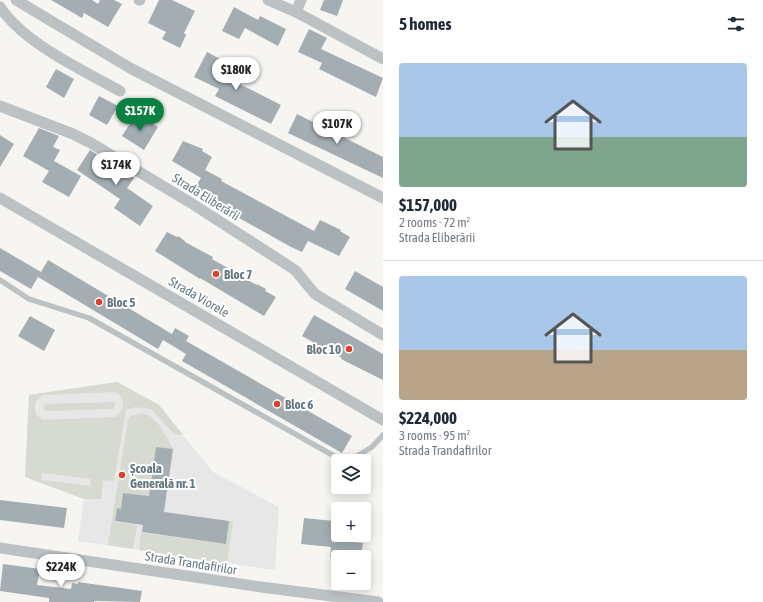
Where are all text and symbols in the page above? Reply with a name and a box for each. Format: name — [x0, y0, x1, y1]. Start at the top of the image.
icon: filters — [725, 13, 747, 35]
text: 5 homes — [399, 14, 452, 34]
pin: $180K — [208, 57, 264, 91]
text: $180K — [221, 62, 251, 77]
icon: home — [537, 89, 609, 161]
pin: $157K — [112, 98, 168, 132]
text: $157K — [125, 103, 155, 118]
pin: $107K — [309, 111, 365, 145]
text: $107K — [322, 116, 352, 131]
pin: $174K — [88, 152, 144, 186]
text: $174K — [101, 157, 131, 172]
street label: Strada Eliberării — [170, 170, 242, 224]
text: $157,000 — [399, 195, 457, 215]
text: 2 rooms · 72 m² — [399, 215, 470, 230]
text: Strada Eliberării — [399, 230, 475, 245]
place label: Bloc 7 — [224, 267, 252, 282]
marker: Bloc 7 — [211, 269, 221, 279]
street label: Strada Viorele — [166, 274, 232, 320]
place label: Bloc 5 — [107, 295, 135, 310]
marker: Bloc 5 — [94, 297, 104, 307]
icon: home — [537, 302, 609, 374]
place label: Bloc 10 — [307, 342, 341, 357]
marker: Bloc 10 — [344, 344, 354, 354]
place label: Bloc 6 — [285, 397, 313, 412]
marker: Bloc 6 — [272, 399, 282, 409]
text: $224,000 — [399, 408, 457, 428]
text: 3 rooms · 95 m² — [399, 428, 470, 443]
text: Strada Trandafirilor — [399, 443, 492, 458]
map controls — [331, 454, 371, 590]
button: layers — [331, 454, 371, 494]
place label: Școala Generală nr. 1 — [130, 461, 196, 491]
marker: Școala Generală nr. 1 — [117, 470, 127, 480]
button: + — [331, 502, 371, 542]
street label: Strada Trandafirilor — [144, 548, 238, 578]
button: − — [331, 550, 371, 590]
pin: $224K — [33, 554, 89, 588]
text: $224K — [46, 559, 76, 574]

